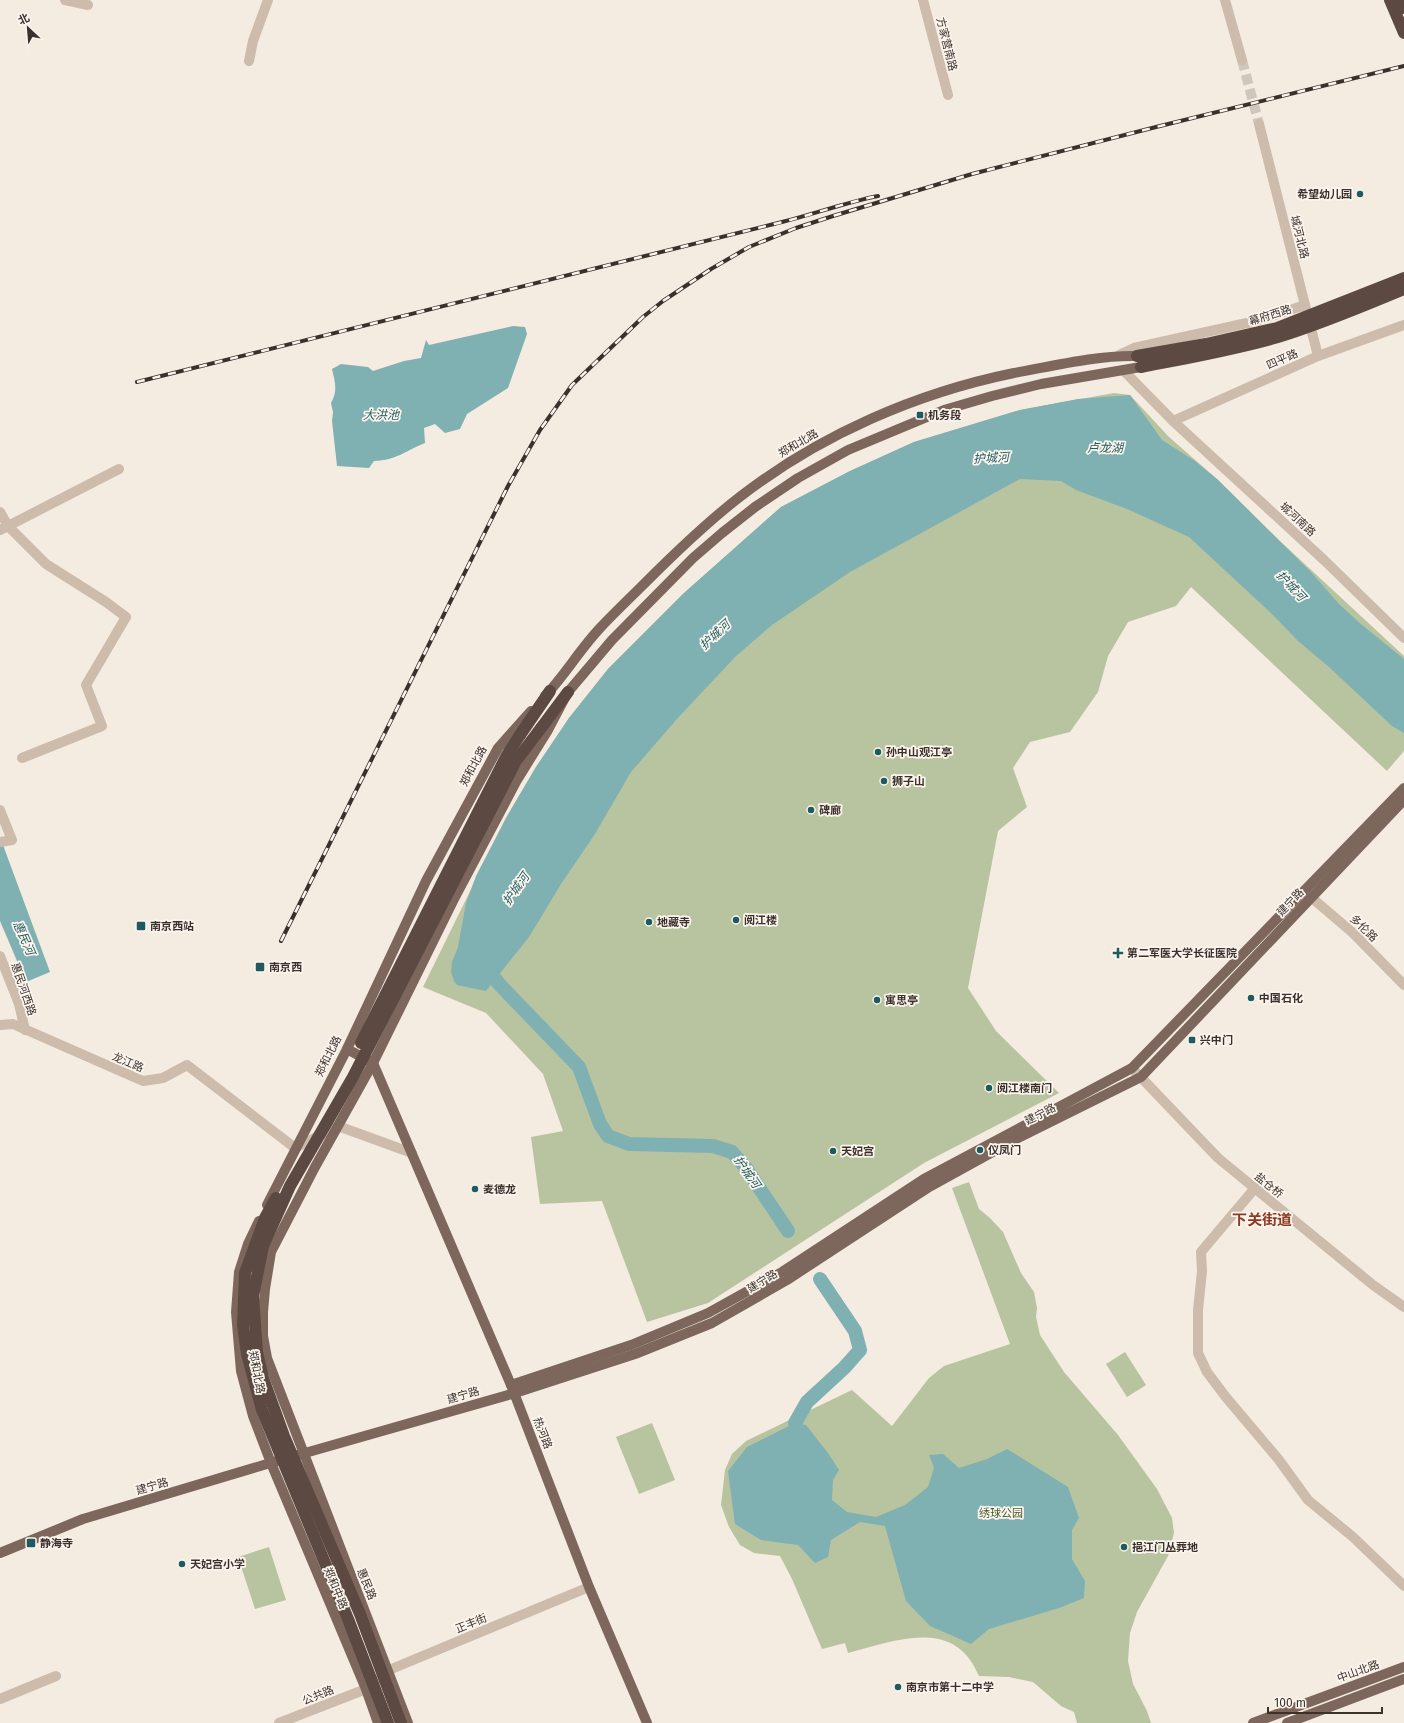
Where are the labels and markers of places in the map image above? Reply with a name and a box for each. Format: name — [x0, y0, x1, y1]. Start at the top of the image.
place label: 希望幼儿园 — [1297, 188, 1352, 201]
marker: 希望幼儿园 — [1355, 189, 1365, 199]
place label: 机务段 — [928, 409, 961, 422]
marker: 机务段 — [915, 410, 925, 420]
place label: 孙中山观江亭 — [886, 746, 952, 759]
marker: 孙中山观江亭 — [873, 747, 883, 757]
place label: 狮子山 — [892, 775, 925, 788]
marker: 狮子山 — [879, 776, 889, 786]
place label: 碑廊 — [819, 804, 841, 817]
marker: 碑廊 — [806, 805, 816, 815]
place label: 阅江楼 — [744, 914, 777, 927]
marker: 阅江楼 — [731, 915, 741, 925]
place label: 地藏寺 — [657, 916, 690, 929]
marker: 地藏寺 — [644, 917, 654, 927]
marker: 南京西站 — [135, 920, 147, 932]
place label: 南京西站 — [150, 920, 194, 933]
marker: 第二军医大学长征医院 — [1112, 947, 1124, 959]
place label: 第二军医大学长征医院 — [1127, 947, 1237, 960]
marker: 南京西 — [254, 961, 266, 973]
place label: 南京西 — [269, 961, 302, 974]
place label: 中国石化 — [1259, 992, 1303, 1005]
marker: 中国石化 — [1246, 993, 1256, 1003]
place label: 寓思亭 — [885, 994, 918, 1007]
marker: 寓思亭 — [872, 995, 882, 1005]
place label: 兴中门 — [1200, 1034, 1233, 1047]
marker: 兴中门 — [1187, 1035, 1197, 1045]
place label: 阅江楼南门 — [997, 1082, 1052, 1095]
marker: 阅江楼南门 — [984, 1083, 994, 1093]
place label: 仪凤门 — [988, 1144, 1021, 1157]
place label: 天妃宫 — [841, 1145, 874, 1158]
marker: 仪凤门 — [975, 1145, 985, 1155]
marker: 天妃宫 — [828, 1146, 838, 1156]
place label: 麦德龙 — [483, 1183, 516, 1196]
marker: 麦德龙 — [470, 1184, 480, 1194]
marker: 静海寺 — [25, 1537, 37, 1549]
place label: 静海寺 — [40, 1537, 73, 1550]
place label: 挹江门丛葬地 — [1132, 1541, 1198, 1554]
marker: 挹江门丛葬地 — [1119, 1542, 1129, 1552]
place label: 天妃宫小学 — [190, 1558, 245, 1571]
marker: 天妃宫小学 — [177, 1559, 187, 1569]
place label: 南京市第十二中学 — [906, 1681, 994, 1694]
marker: 南京市第十二中学 — [893, 1682, 903, 1692]

